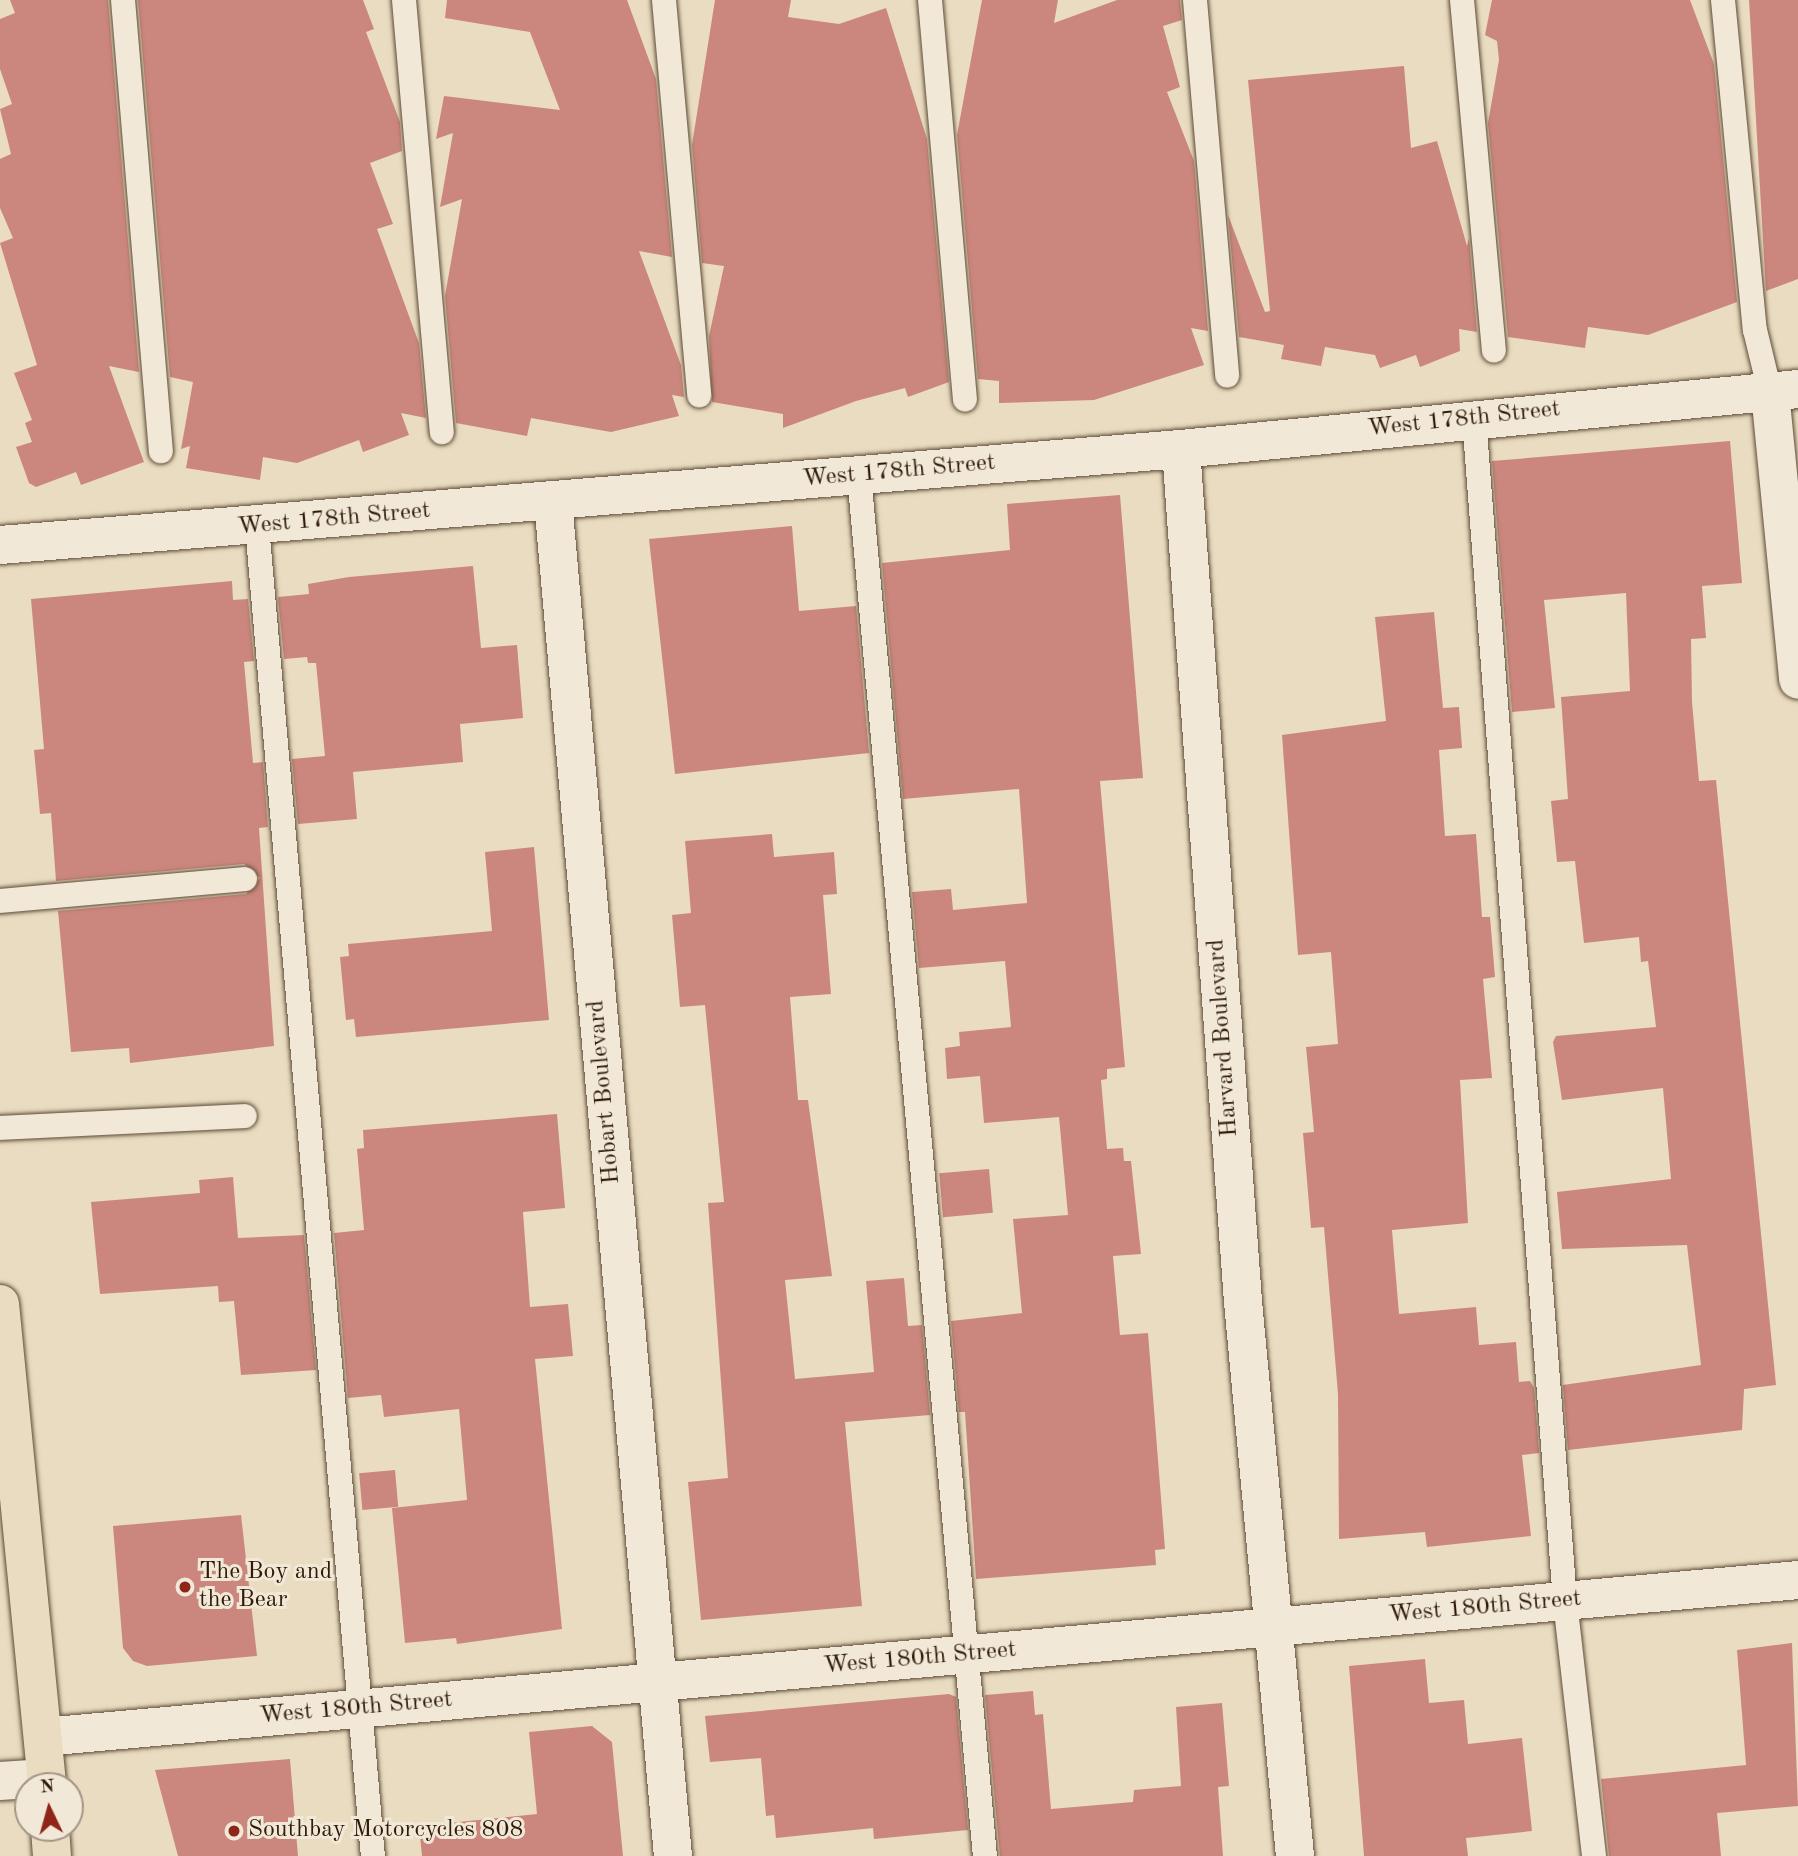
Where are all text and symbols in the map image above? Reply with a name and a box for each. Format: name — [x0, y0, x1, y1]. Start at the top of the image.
street label: West 178th Street — [1366, 396, 1562, 444]
street label: West 178th Street — [801, 449, 997, 495]
street label: West 178th Street — [236, 497, 432, 543]
street label: Harvard Boulevard — [1203, 938, 1245, 1138]
street label: Hobart Boulevard — [583, 999, 627, 1185]
place label: The Boy and the Bear — [199, 1559, 332, 1615]
marker: The Boy and the Bear — [177, 1579, 193, 1595]
street label: West 180th Street — [1387, 1585, 1583, 1631]
street label: West 180th Street — [822, 1636, 1018, 1682]
street label: West 180th Street — [258, 1686, 454, 1732]
north arrow — [14, 1772, 84, 1842]
text: N — [39, 1777, 55, 1798]
place label: Southbay Motorcycles 808 — [248, 1817, 523, 1845]
marker: Southbay Motorcycles 808 — [226, 1823, 242, 1839]

